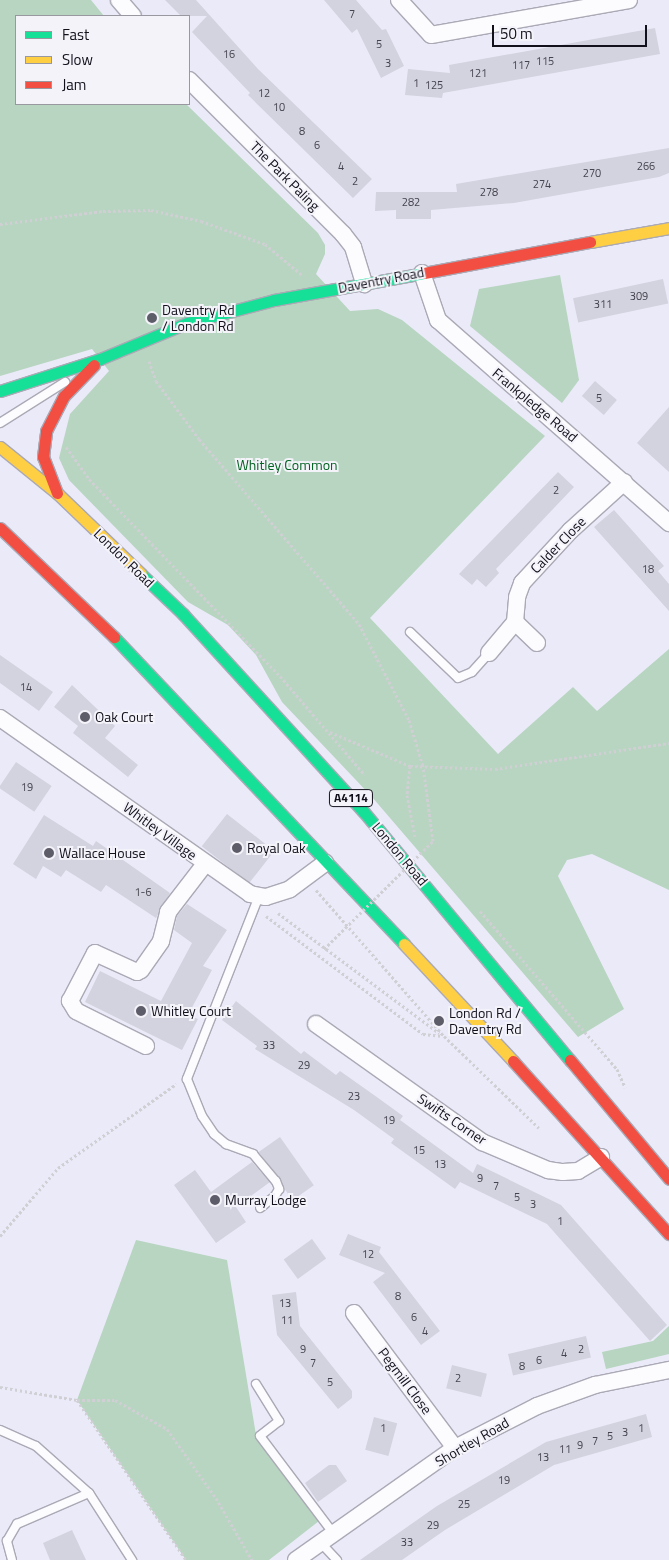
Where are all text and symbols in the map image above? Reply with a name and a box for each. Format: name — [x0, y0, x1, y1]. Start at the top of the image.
house number: 7 — [349, 7, 355, 21]
legend — [15, 15, 190, 105]
scale bar — [494, 15, 649, 47]
text: 50 m — [500, 22, 533, 45]
text: Fast — [62, 23, 89, 46]
house number: 5 — [376, 37, 382, 51]
house number: 16 — [223, 47, 235, 61]
text: Slow — [62, 48, 93, 71]
house number: 115 — [536, 54, 554, 68]
house number: 3 — [385, 56, 391, 70]
house number: 117 — [512, 58, 530, 72]
house number: 121 — [469, 66, 487, 80]
text: Jam — [62, 73, 86, 96]
house number: 1 — [413, 76, 419, 90]
house number: 125 — [425, 78, 443, 92]
house number: 12 — [258, 86, 270, 100]
house number: 10 — [273, 100, 285, 114]
house number: 8 — [299, 124, 305, 138]
street label: The Park Paling — [247, 138, 323, 214]
house number: 6 — [314, 138, 320, 152]
house number: 4 — [338, 159, 344, 173]
house number: 266 — [637, 159, 655, 173]
house number: 270 — [583, 166, 601, 180]
house number: 2 — [352, 174, 358, 188]
house number: 274 — [533, 177, 551, 191]
house number: 278 — [480, 185, 498, 199]
house number: 282 — [402, 195, 420, 209]
street label: Daventry Road — [337, 263, 425, 297]
house number: 309 — [630, 289, 648, 303]
house number: 311 — [594, 297, 612, 311]
place label: Daventry Rd / London Rd — [162, 302, 235, 334]
marker: Daventry Rd / London Rd — [146, 312, 158, 324]
street label: Frankpledge Road — [489, 365, 581, 445]
house number: 5 — [596, 391, 602, 405]
park label: Whitley Common — [236, 457, 338, 473]
house number: 2 — [553, 483, 559, 497]
street label: Calder Close — [527, 513, 589, 577]
street label: London Road — [90, 525, 158, 591]
house number: 18 — [642, 562, 654, 576]
house number: 14 — [20, 680, 32, 694]
place label: Oak Court — [95, 709, 153, 725]
marker: Oak Court — [79, 711, 91, 723]
house number: 19 — [21, 780, 33, 794]
road number: A4114 — [328, 788, 374, 808]
street label: Whitley Village — [120, 799, 200, 863]
street label: London Road — [369, 819, 431, 889]
place label: Royal Oak — [247, 840, 306, 856]
marker: Royal Oak — [231, 842, 243, 854]
place label: Wallace House — [59, 845, 146, 861]
marker: Wallace House — [43, 847, 55, 859]
house number: 1-6 — [134, 885, 152, 899]
place label: Whitley Court — [151, 1003, 231, 1019]
marker: Whitley Court — [135, 1005, 147, 1017]
place label: London Rd / Daventry Rd — [449, 1005, 522, 1038]
marker: London Rd / Daventry Rd — [433, 1015, 445, 1027]
house number: 33 — [263, 1038, 275, 1052]
house number: 29 — [298, 1058, 310, 1072]
house number: 23 — [348, 1089, 360, 1103]
street label: Swifts Corner — [414, 1090, 490, 1148]
house number: 19 — [383, 1113, 395, 1127]
house number: 15 — [413, 1143, 425, 1157]
house number: 13 — [434, 1157, 446, 1171]
house number: 9 — [477, 1171, 483, 1185]
house number: 7 — [493, 1179, 499, 1193]
house number: 5 — [514, 1190, 520, 1204]
place label: Murray Lodge — [225, 1192, 306, 1208]
marker: Murray Lodge — [209, 1194, 221, 1206]
house number: 3 — [530, 1197, 536, 1211]
house number: 1 — [557, 1214, 563, 1228]
house number: 12 — [362, 1247, 374, 1261]
house number: 8 — [395, 1289, 401, 1303]
house number: 13 — [279, 1296, 291, 1310]
house number: 6 — [411, 1310, 417, 1324]
house number: 11 — [281, 1313, 293, 1327]
house number: 4 — [422, 1324, 428, 1338]
house number: 9 — [300, 1342, 306, 1356]
house number: 2 — [578, 1342, 584, 1356]
street label: Pegmill Close — [375, 1345, 435, 1417]
house number: 4 — [561, 1346, 567, 1360]
house number: 6 — [536, 1353, 542, 1367]
house number: 7 — [310, 1356, 316, 1370]
house number: 8 — [519, 1359, 525, 1373]
house number: 2 — [455, 1371, 461, 1385]
house number: 5 — [327, 1375, 333, 1389]
street label: Shortley Road — [432, 1414, 512, 1470]
house number: 1 — [380, 1421, 386, 1435]
house number: 1 — [638, 1421, 644, 1435]
house number: 3 — [622, 1425, 628, 1439]
house number: 5 — [607, 1429, 613, 1443]
house number: 7 — [592, 1434, 598, 1448]
house number: 9 — [577, 1438, 583, 1452]
house number: 11 — [559, 1442, 571, 1456]
house number: 13 — [537, 1450, 549, 1464]
house number: 19 — [498, 1473, 510, 1487]
house number: 25 — [458, 1497, 470, 1511]
house number: 29 — [427, 1518, 439, 1532]
house number: 33 — [401, 1535, 413, 1549]

